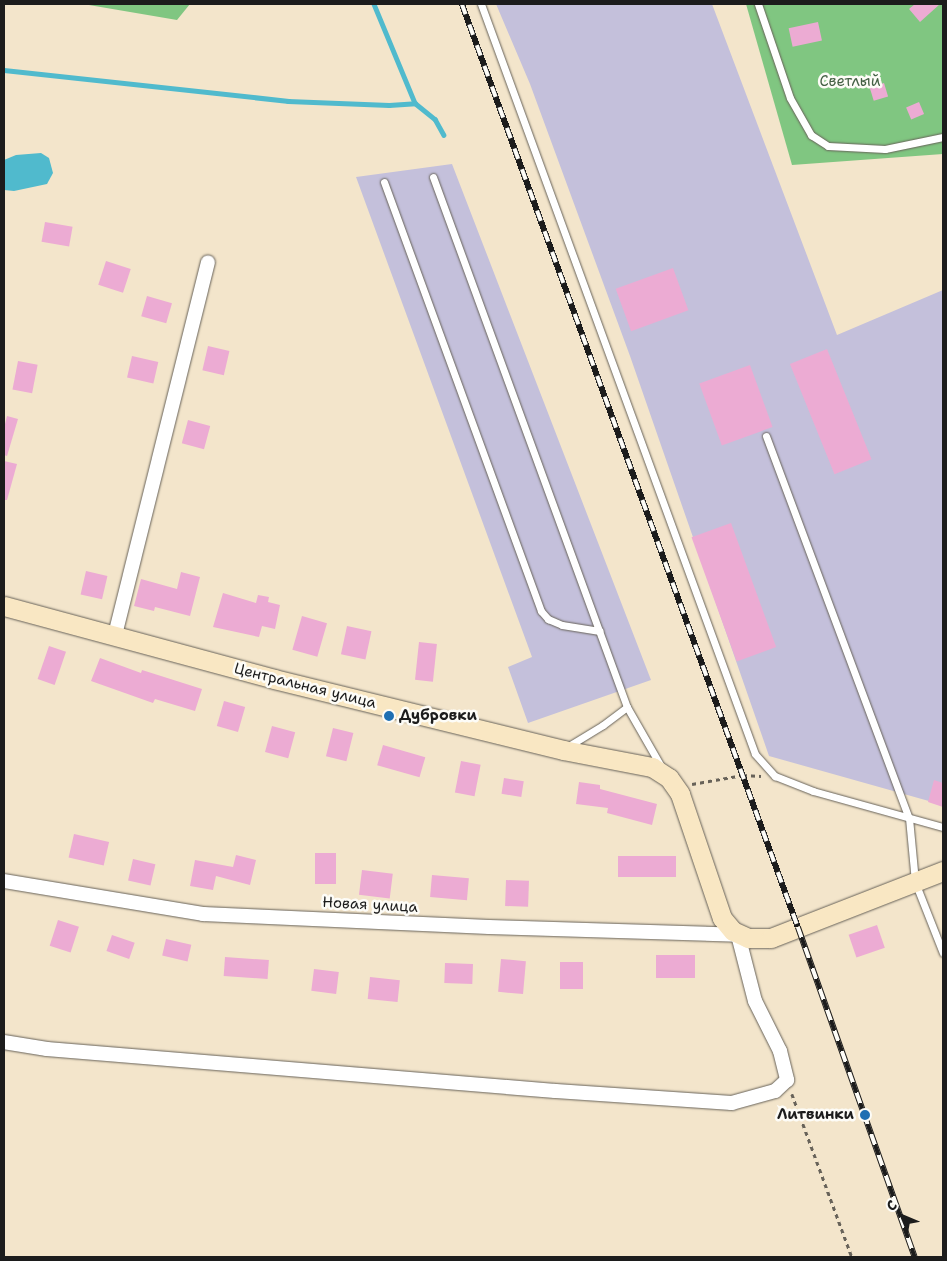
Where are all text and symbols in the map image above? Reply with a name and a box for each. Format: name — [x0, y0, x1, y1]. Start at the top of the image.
park label: Светлый — [820, 73, 880, 91]
street label: Центральная улица — [232, 660, 378, 712]
place label: Дубровки — [399, 707, 477, 725]
marker: Дубровки — [383, 710, 395, 722]
street label: Новая улица — [322, 894, 418, 916]
place label: Литвинки — [777, 1106, 854, 1124]
marker: Литвинки — [858, 1108, 872, 1122]
north arrow — [877, 1191, 927, 1241]
text: С — [882, 1196, 901, 1215]

